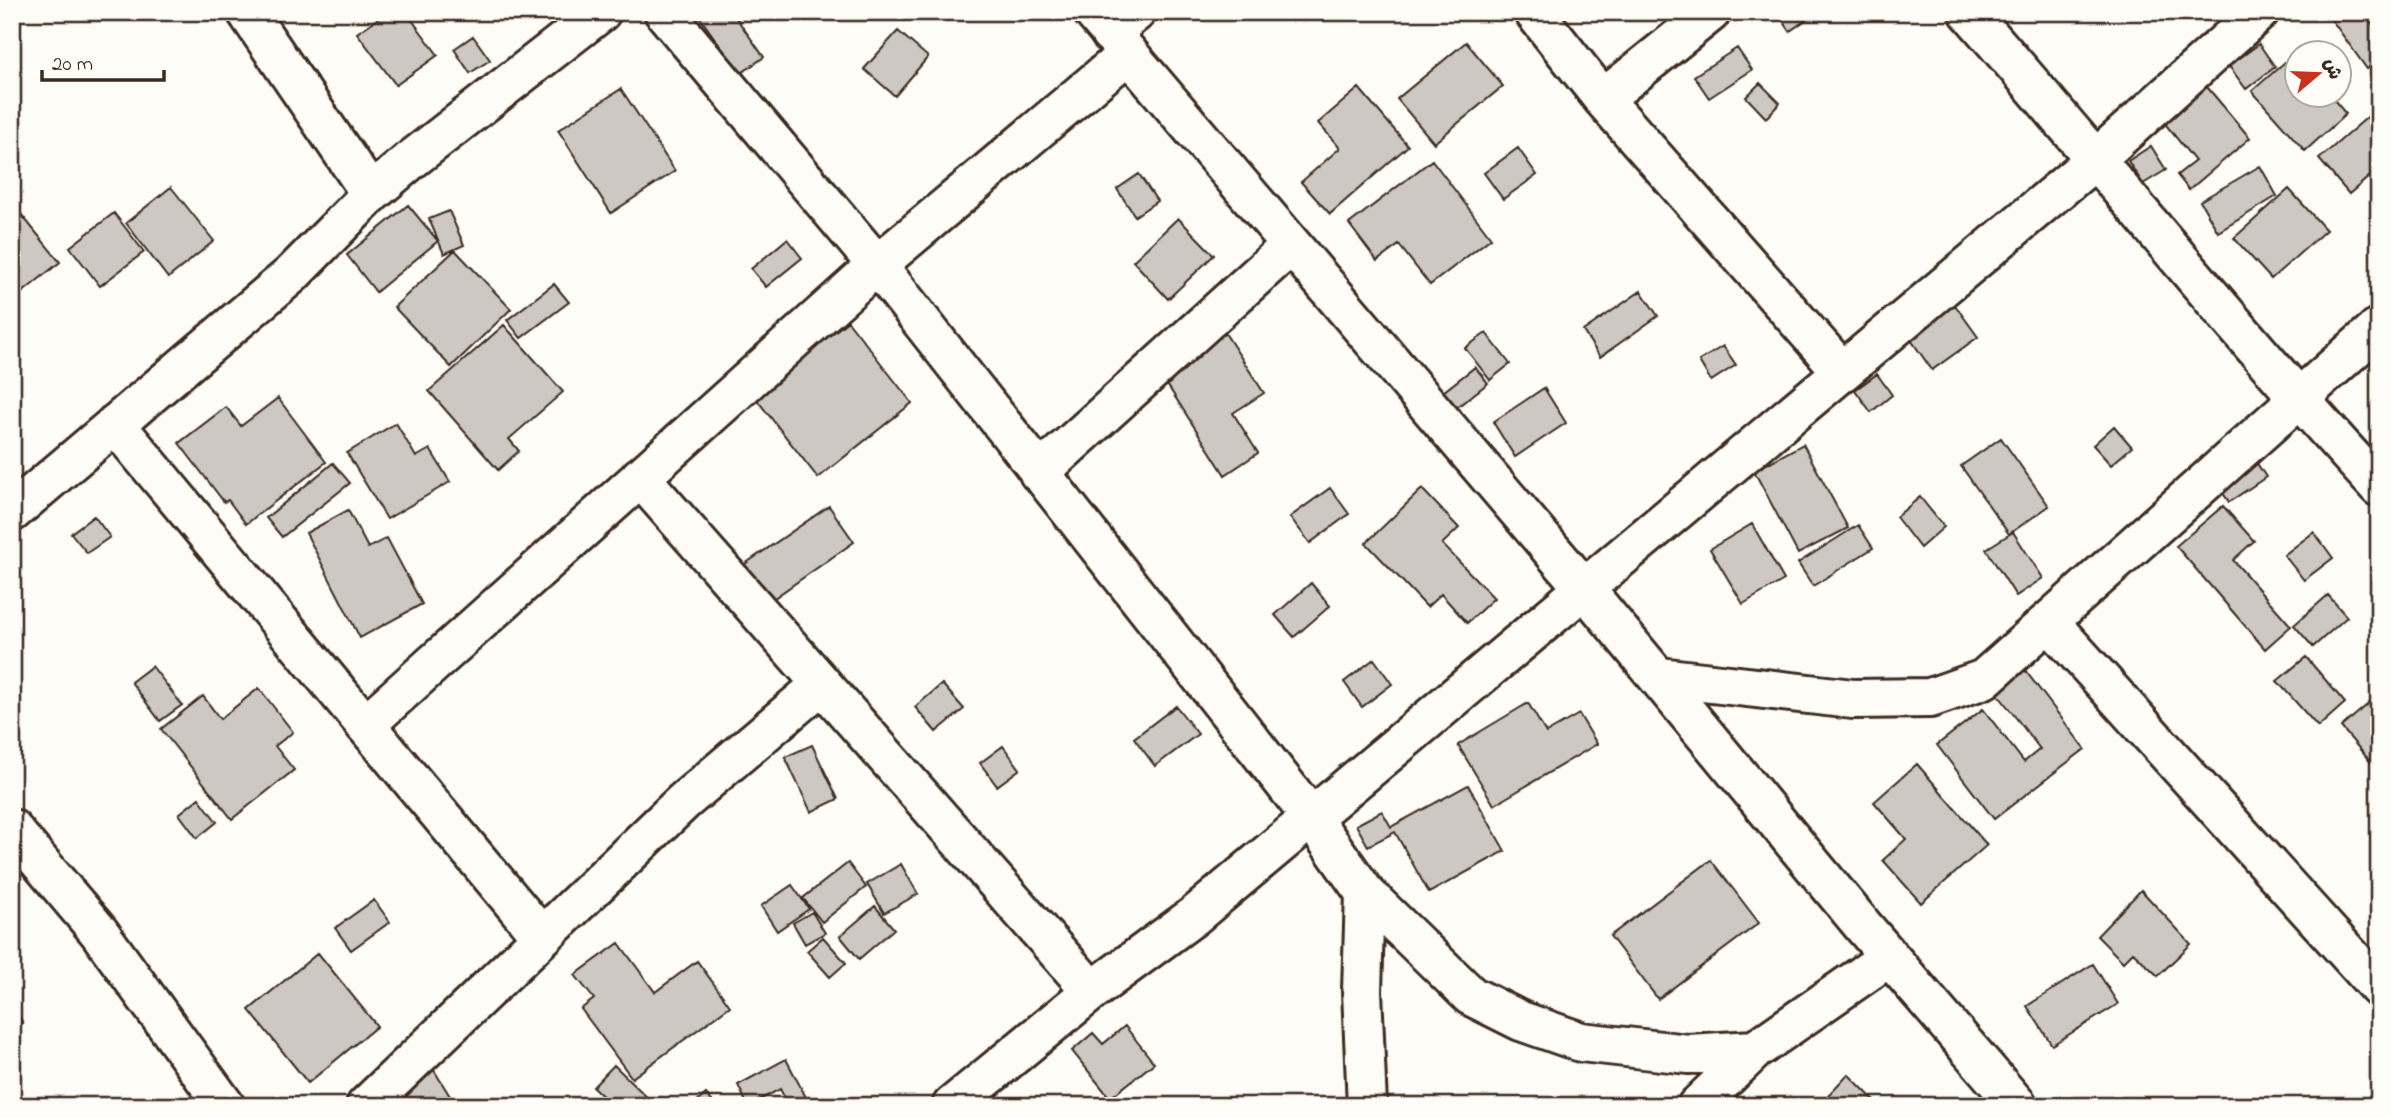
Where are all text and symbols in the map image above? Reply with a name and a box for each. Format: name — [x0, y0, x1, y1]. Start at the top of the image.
scale bar — [42, 38, 164, 82]
north arrow — [2282, 38, 2352, 108]
text: 20 m — [52, 50, 93, 80]
text: ش — [2316, 55, 2348, 84]

